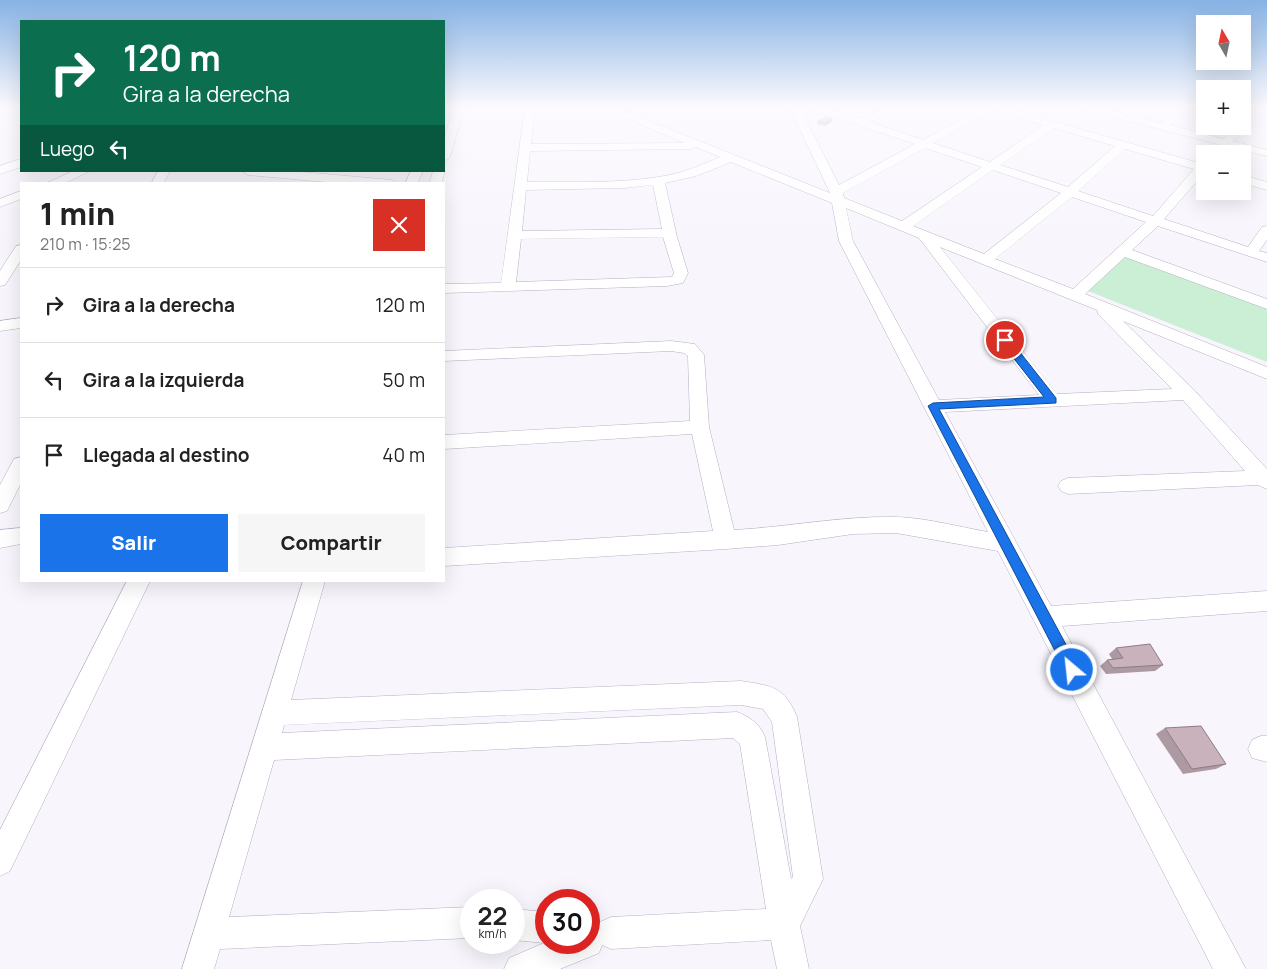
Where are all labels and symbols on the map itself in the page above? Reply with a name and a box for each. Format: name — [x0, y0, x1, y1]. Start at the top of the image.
north arrow — [1196, 15, 1251, 70]
pin — [984, 319, 1026, 361]
position arrow — [1045, 643, 1097, 695]
speed limit sign: 30 — [535, 889, 600, 954]

